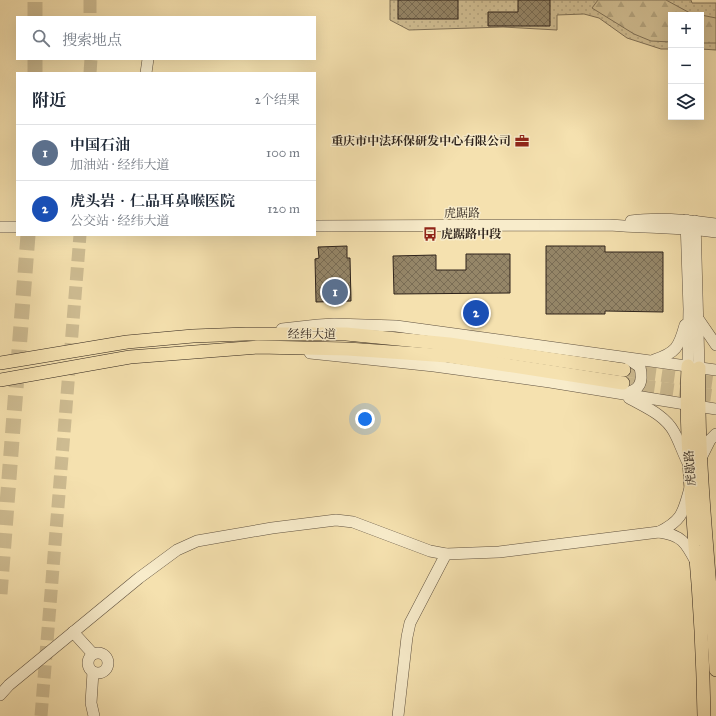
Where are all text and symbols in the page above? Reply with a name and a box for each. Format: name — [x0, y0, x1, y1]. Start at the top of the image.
map controls — [668, 12, 704, 120]
button: + — [668, 12, 704, 48]
search box — [16, 16, 316, 60]
icon: search — [30, 27, 52, 49]
text: 搜索地点 — [62, 31, 122, 49]
button: − — [668, 48, 704, 84]
button: layers — [668, 84, 704, 120]
text: 附近 — [32, 90, 66, 111]
text: 2个结果 — [255, 92, 300, 108]
office icon: 重庆市中法环保研发中心有限公司 — [514, 133, 530, 149]
place label: 重庆市中法环保研发中心有限公司 — [331, 134, 511, 148]
text: 中国石油 — [70, 136, 130, 154]
text: 1 — [42, 145, 48, 161]
text: 100 m — [266, 145, 300, 161]
text: 加油站 · 经纬大道 — [70, 157, 169, 173]
text: 虎头岩‧仁品耳鼻喉医院 — [70, 192, 235, 210]
text: 2 — [42, 201, 48, 217]
text: 120 m — [267, 201, 300, 217]
street label: 虎踞路 — [444, 206, 480, 220]
text: 公交站 · 经纬大道 — [70, 213, 169, 229]
bus stop icon: 虎踞路中段 — [422, 226, 438, 242]
place label: 虎踞路中段 — [441, 227, 502, 241]
pin: 1 — [322, 277, 348, 307]
pin: 2 — [463, 298, 489, 328]
street label: 经纬大道 — [288, 327, 336, 341]
your location — [355, 409, 375, 429]
street label: 虎歇路 — [682, 450, 698, 486]

